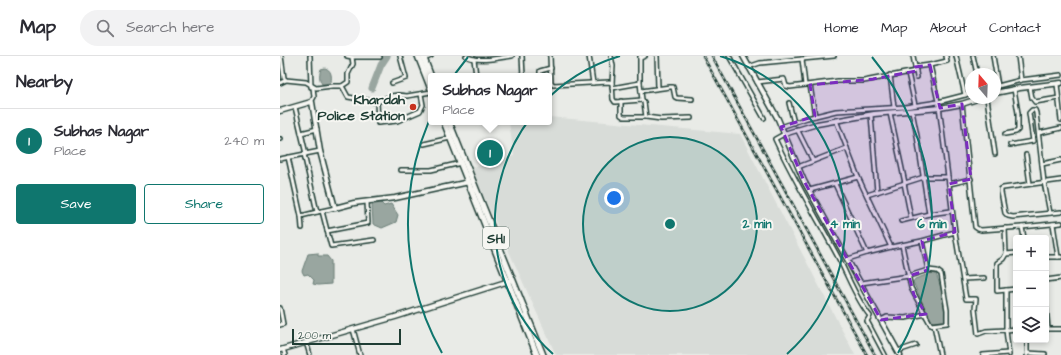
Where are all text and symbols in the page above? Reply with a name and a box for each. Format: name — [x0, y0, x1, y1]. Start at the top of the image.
search box — [80, 10, 360, 46]
text: Map — [20, 14, 56, 41]
icon: search — [94, 17, 116, 39]
text: Search here — [126, 17, 215, 38]
text: Home — [824, 18, 859, 38]
text: Map — [881, 18, 907, 38]
text: About — [929, 18, 967, 38]
text: Contact — [989, 18, 1041, 38]
north arrow — [965, 68, 1001, 104]
text: Nearby — [16, 70, 73, 94]
popup — [428, 73, 552, 125]
text: Subhas Nagar — [443, 80, 537, 101]
place label: Khardah Police Station — [317, 90, 406, 126]
text: Place — [443, 101, 475, 119]
marker: Khardah Police Station — [408, 102, 418, 112]
text: Subhas Nagar — [54, 121, 149, 142]
text: 1 — [28, 132, 30, 150]
text: 240 m — [224, 132, 264, 150]
pin: 1 — [477, 138, 503, 168]
text: Place — [54, 142, 86, 160]
button: Save — [16, 184, 136, 224]
button: Share — [144, 184, 264, 224]
your location — [604, 188, 624, 208]
text: 2 min — [742, 216, 771, 233]
text: 4 min — [830, 216, 860, 233]
text: 6 min — [917, 216, 947, 233]
centre of rings — [663, 217, 677, 231]
road number: SH1 — [483, 227, 509, 249]
map controls — [1013, 235, 1049, 343]
button: + — [1013, 235, 1049, 271]
button: − — [1013, 271, 1049, 307]
button: layers — [1013, 307, 1049, 343]
scale bar — [292, 327, 401, 346]
text: 200 m — [298, 328, 331, 343]

